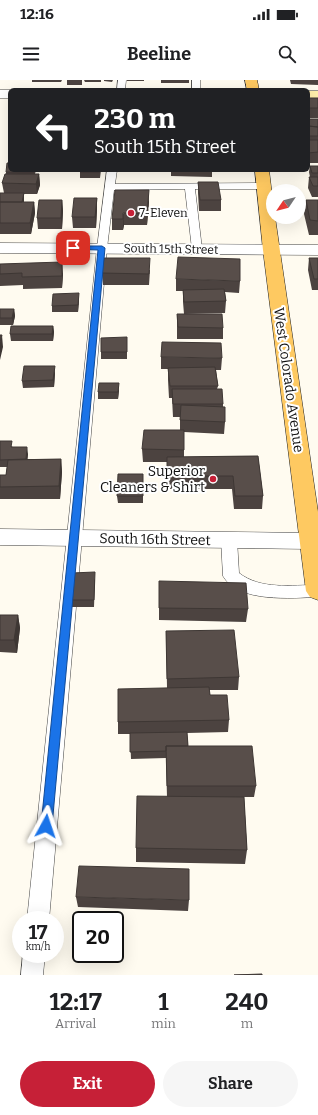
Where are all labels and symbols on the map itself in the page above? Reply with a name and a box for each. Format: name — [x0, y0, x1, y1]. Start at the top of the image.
north arrow — [266, 184, 306, 224]
place label: 7-Eleven — [139, 206, 188, 220]
marker: 7-Eleven — [126, 208, 136, 218]
pin — [56, 231, 90, 265]
street label: South 15th Street — [124, 241, 219, 257]
street label: West Colorado Avenue — [270, 307, 307, 454]
place label: Superior Cleaners & Shirt — [100, 463, 205, 496]
marker: Superior Cleaners & Shirt — [208, 474, 218, 484]
street label: South 16th Street — [99, 530, 211, 549]
position arrow — [25, 805, 67, 847]
speed limit sign: 20 — [72, 911, 124, 963]

